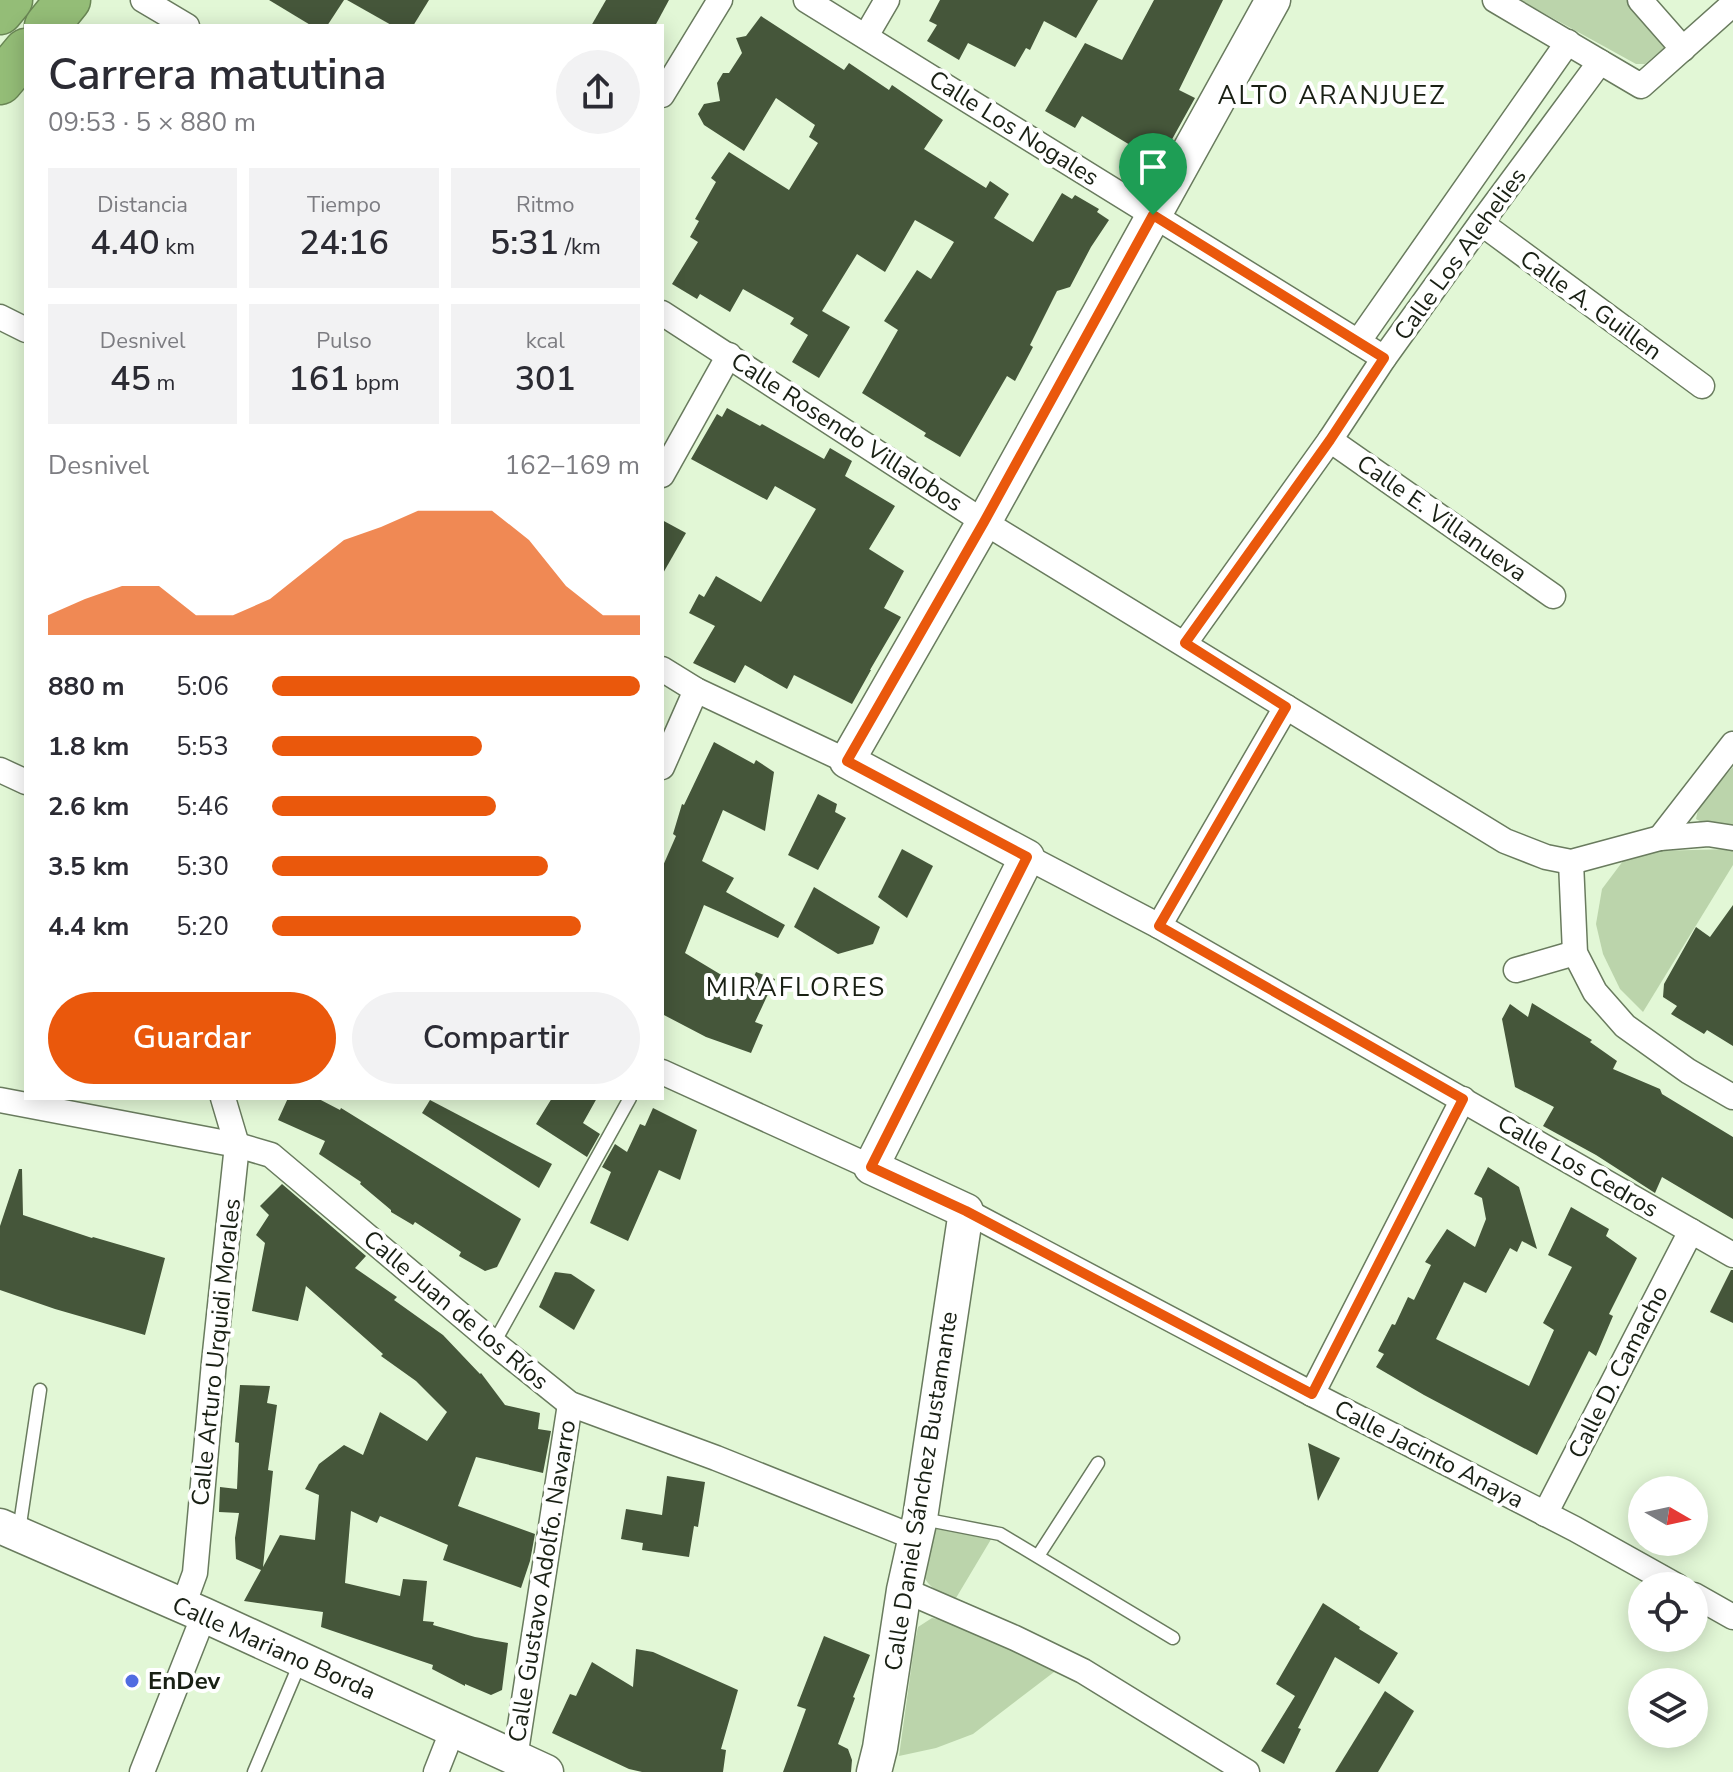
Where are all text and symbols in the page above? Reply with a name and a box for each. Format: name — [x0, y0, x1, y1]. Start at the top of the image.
text: Carrera matutina — [48, 45, 387, 105]
button: share — [556, 50, 640, 134]
street label: Calle Los Nogales — [923, 63, 1105, 193]
district label: ALTO ARANJUEZ — [1218, 78, 1446, 113]
text: 09:53 · 5 × 880 m — [48, 105, 256, 140]
pin — [1119, 133, 1187, 215]
icon: arrive — [1131, 145, 1175, 189]
street label: Calle Los Alehelies — [1386, 161, 1534, 347]
text: Distancia — [97, 190, 188, 220]
text: Tiempo — [307, 190, 381, 220]
text: Ritmo — [516, 190, 575, 220]
text: 4.40 — [90, 220, 160, 266]
text: 24:16 — [299, 220, 389, 266]
text: 5:31 — [490, 220, 559, 266]
text: km — [160, 232, 195, 262]
text: /km — [559, 232, 601, 262]
street label: Calle A. Guillen — [1514, 243, 1668, 367]
text: Desnivel — [100, 326, 185, 356]
text: Pulso — [316, 326, 372, 356]
text: kcal — [526, 326, 565, 356]
street label: Calle Rosendo Villalobos — [725, 345, 969, 519]
text: 45 — [110, 356, 151, 402]
text: 161 — [288, 356, 350, 402]
text: 301 — [515, 356, 576, 402]
text: m — [151, 368, 175, 398]
text: bpm — [350, 368, 400, 398]
street label: Calle E. Villanueva — [1351, 447, 1533, 589]
text: Desnivel — [48, 448, 149, 483]
text: 162–169 m — [504, 448, 640, 483]
text: 880 m — [48, 669, 125, 704]
text: 5:06 — [176, 669, 229, 704]
text: 1.8 km — [48, 729, 129, 764]
text: 5:53 — [176, 729, 229, 764]
text: 2.6 km — [48, 789, 129, 824]
text: 5:46 — [176, 789, 229, 824]
text: 3.5 km — [48, 849, 129, 884]
text: 5:30 — [176, 849, 229, 884]
text: 4.4 km — [48, 909, 129, 944]
text: 5:20 — [176, 909, 229, 944]
district label: MIRAFLORES — [706, 970, 886, 1005]
button: Guardar — [48, 992, 336, 1084]
button: Compartir — [352, 992, 640, 1084]
street label: Calle Los Cedros — [1492, 1107, 1664, 1225]
street label: Calle Arturo Urquidi Morales — [184, 1197, 248, 1507]
street label: Calle Juan de los Ríos — [357, 1223, 555, 1397]
street label: Calle D. Camacho — [1561, 1280, 1675, 1464]
street label: Calle Daniel Sánchez Bustamante — [877, 1309, 965, 1673]
street label: Calle Jacinto Anaya — [1329, 1392, 1529, 1516]
street label: Calle Gustavo Adolfo. Navarro — [501, 1418, 583, 1744]
north arrow — [1628, 1476, 1708, 1556]
map controls — [1628, 1476, 1708, 1748]
button: locate — [1628, 1572, 1708, 1652]
street label: Calle Mariano Borda — [167, 1589, 381, 1707]
place label: EnDev — [148, 1665, 220, 1697]
button: layers — [1628, 1668, 1708, 1748]
marker: EnDev — [123, 1672, 141, 1690]

